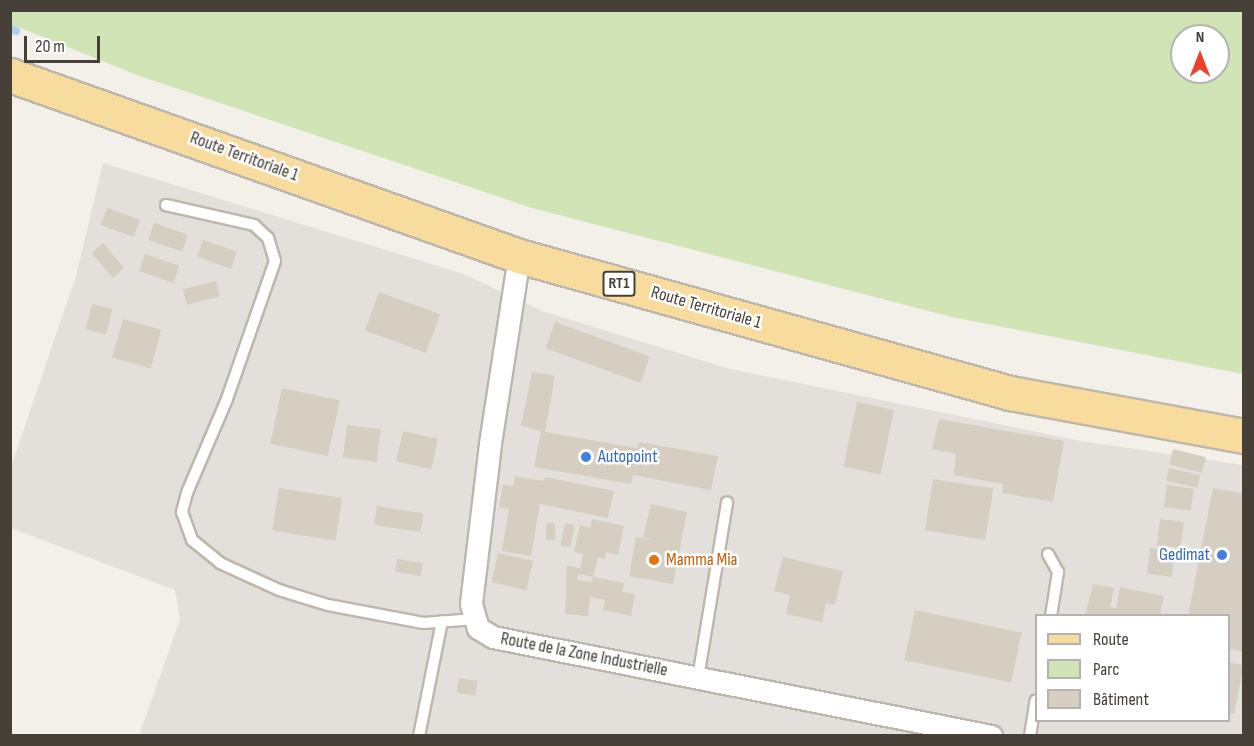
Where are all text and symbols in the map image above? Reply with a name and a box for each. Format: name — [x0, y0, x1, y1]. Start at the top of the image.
scale bar — [27, 24, 104, 62]
north arrow — [1170, 24, 1230, 84]
text: N — [1196, 28, 1204, 47]
text: 20 m — [35, 36, 65, 57]
street label: Route Territoriale 1 — [187, 127, 301, 187]
road number: RT1 — [602, 271, 636, 297]
street label: Route Territoriale 1 — [648, 282, 764, 334]
place label: Autopoint — [598, 446, 658, 468]
marker: Autopoint — [579, 450, 593, 464]
place label: Gedimat — [1159, 544, 1210, 566]
marker: Gedimat — [1215, 548, 1229, 562]
place label: Mamma Mia — [666, 549, 737, 571]
marker: Mamma Mia — [647, 553, 661, 567]
legend — [1035, 614, 1230, 722]
street label: Route de la Zone Industrielle — [499, 628, 669, 682]
text: Route — [1093, 629, 1129, 650]
text: Parc — [1093, 659, 1119, 680]
text: Bâtiment — [1093, 689, 1149, 710]

